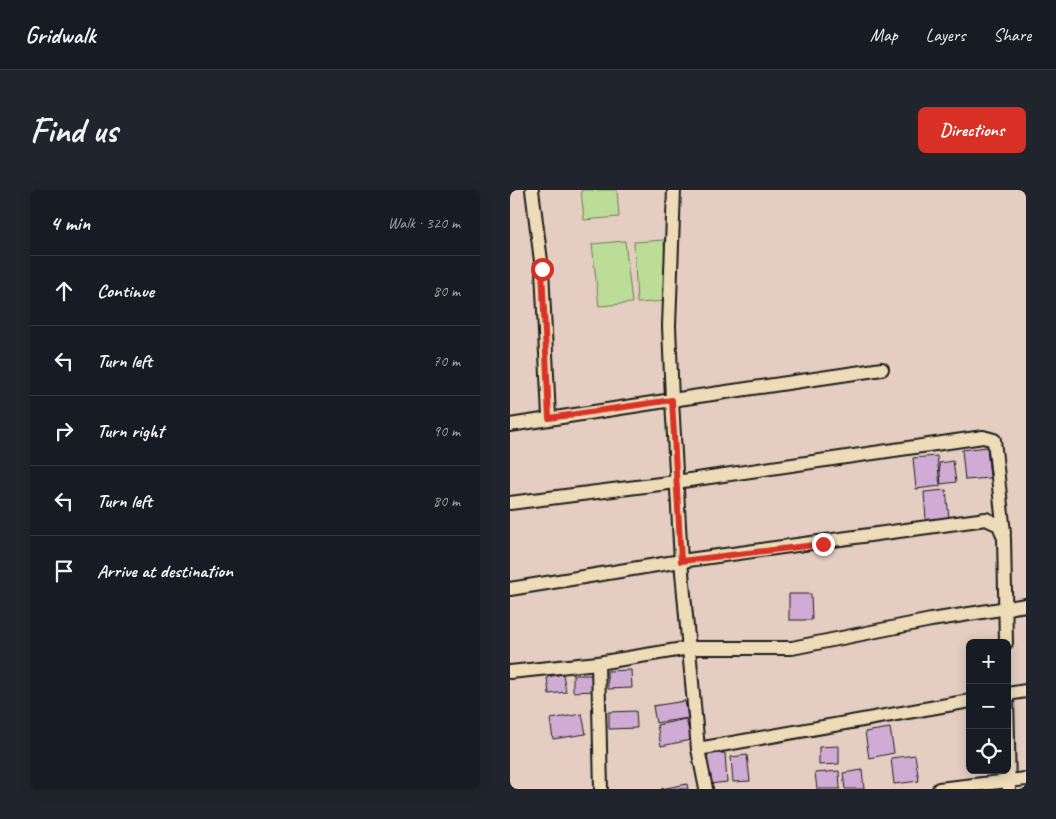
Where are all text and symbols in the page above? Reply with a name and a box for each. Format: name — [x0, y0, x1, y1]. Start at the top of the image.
text: Gridwalk — [25, 20, 95, 50]
text: Map — [870, 24, 898, 46]
text: Layers — [926, 24, 965, 46]
text: Share — [993, 24, 1031, 46]
button: Directions — [918, 107, 1026, 153]
text: Find us — [30, 108, 117, 153]
text: 4 min — [50, 210, 90, 236]
text: Walk · 320 m — [388, 213, 460, 233]
route start — [531, 258, 554, 281]
icon: ahead — [50, 277, 78, 305]
text: Continue — [97, 279, 154, 303]
text: 80 m — [433, 281, 460, 301]
icon: left — [50, 347, 78, 375]
text: Turn left — [97, 349, 152, 373]
text: 70 m — [433, 351, 460, 371]
icon: right — [50, 417, 78, 445]
text: Turn right — [97, 419, 164, 443]
text: 90 m — [433, 421, 460, 441]
icon: left — [50, 487, 78, 515]
text: Turn left — [97, 489, 152, 513]
text: 80 m — [433, 491, 460, 511]
route end — [812, 533, 835, 556]
icon: arrive — [50, 557, 78, 585]
text: Arrive at destination — [97, 559, 233, 583]
map controls — [966, 639, 1011, 774]
button: + — [966, 639, 1011, 684]
button: − — [966, 684, 1011, 729]
button: locate — [966, 729, 1011, 774]

